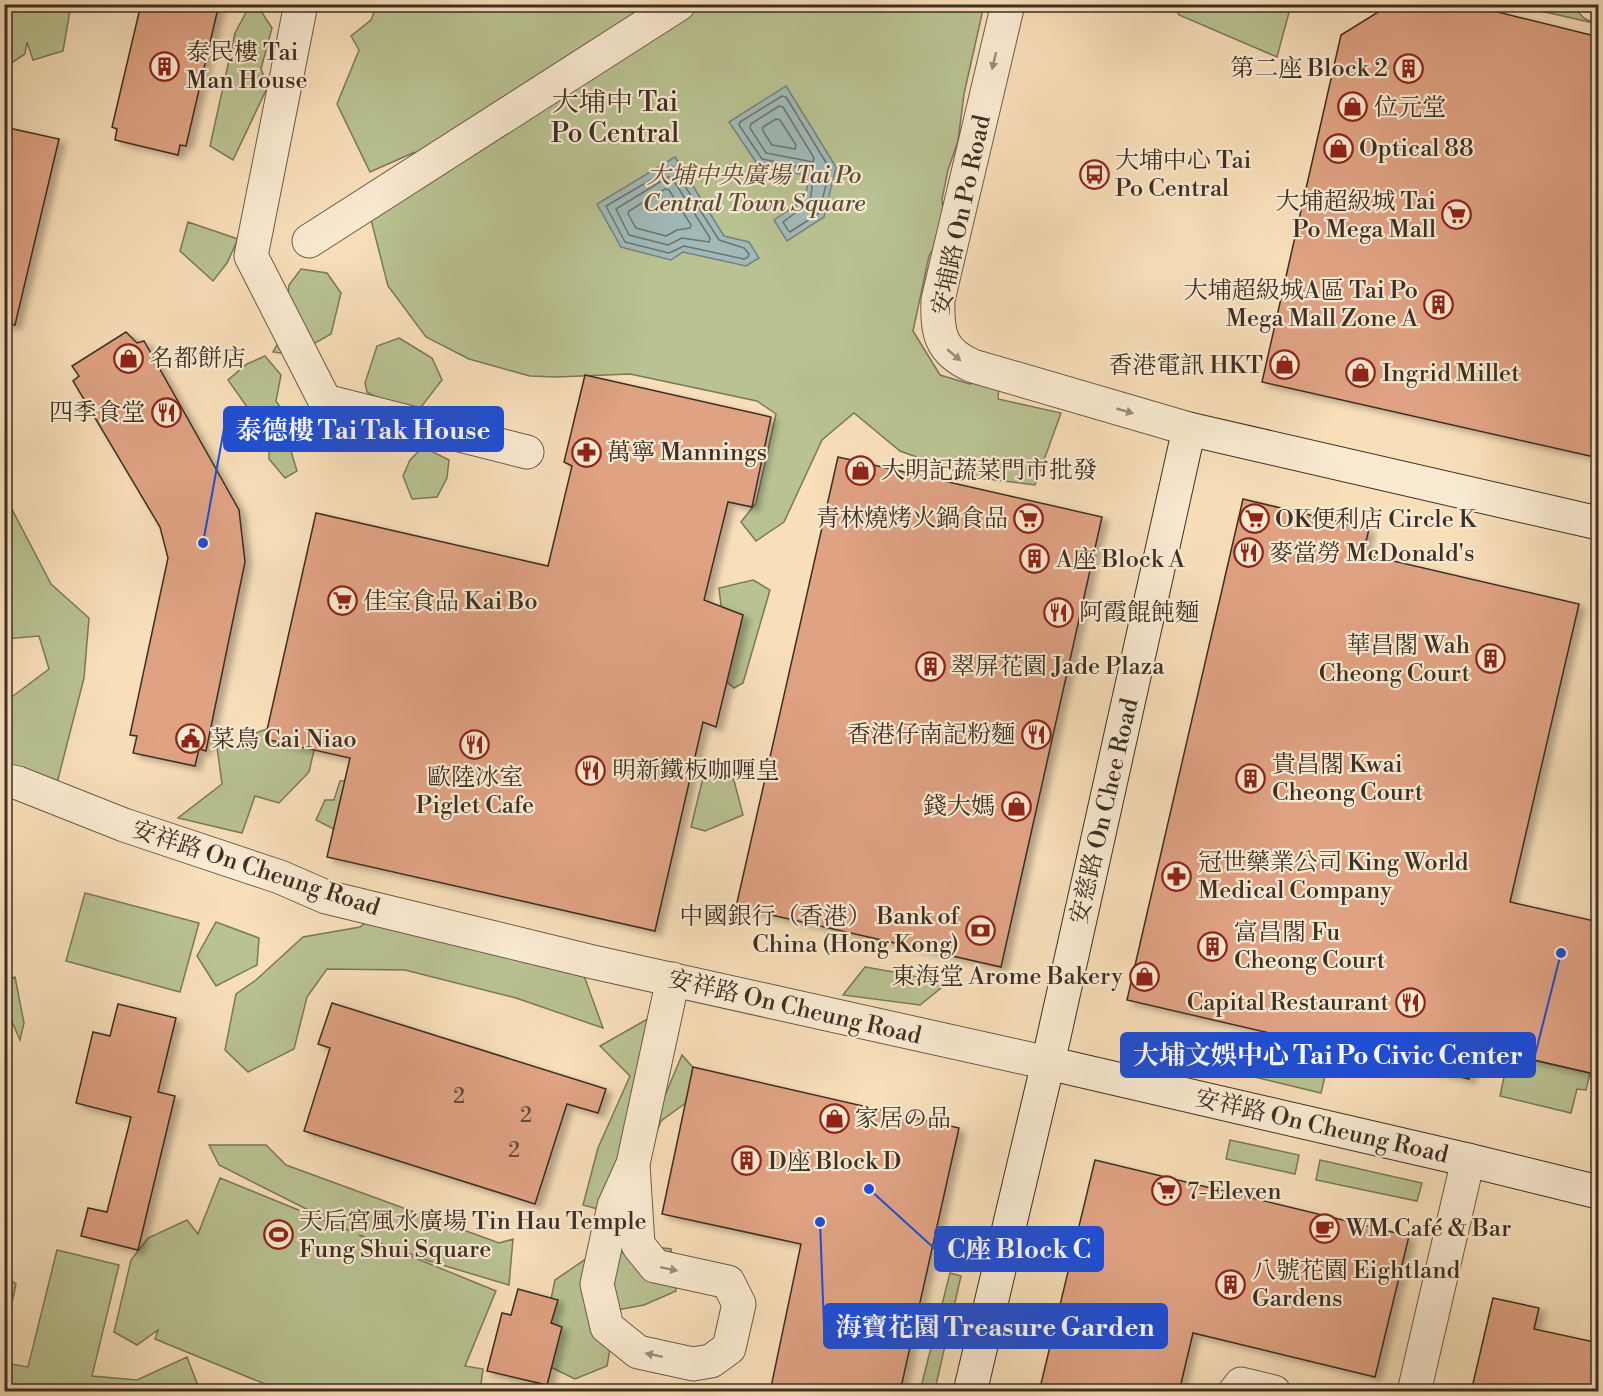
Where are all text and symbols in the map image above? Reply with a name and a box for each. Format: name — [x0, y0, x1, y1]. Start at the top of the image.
place label: 泰民樓 Tai Man House — [186, 38, 308, 96]
building icon: 泰民樓 Tai Man House — [149, 50, 181, 82]
one-way arrow — [989, 52, 999, 71]
building icon: 第二座 Block 2 — [1393, 52, 1425, 84]
place label: 第二座 Block 2 — [1230, 54, 1388, 84]
district label: 大埔中 Tai Po Central — [551, 86, 679, 151]
shop icon: 位元堂 — [1337, 91, 1369, 123]
place label: 位元堂 — [1374, 93, 1446, 123]
street label: 安埔路 On Po Road — [926, 112, 998, 318]
shop icon: Optical 88 — [1322, 132, 1354, 164]
place label: Optical 88 — [1359, 134, 1474, 164]
place label: 大埔中心 Tai Po Central — [1115, 146, 1252, 204]
bus stop icon: 大埔中心 Tai Po Central — [1078, 158, 1110, 190]
park label: 大埔中央廣場 Tai Po Central Town Square — [643, 161, 865, 219]
place label: 大埔超級城 Tai Po Mega Mall — [1276, 187, 1436, 245]
supermarket icon: 大埔超級城 Tai Po Mega Mall — [1441, 199, 1473, 231]
place label: 大埔超級城A區 Tai Po Mega Mall Zone A — [1184, 276, 1419, 334]
building icon: 大埔超級城A區 Tai Po Mega Mall Zone A — [1423, 288, 1455, 320]
shop icon: 名都餅店 — [113, 342, 145, 374]
place label: 名都餅店 — [150, 344, 246, 374]
one-way arrow — [946, 348, 962, 361]
shop icon: 香港電訊 HKT — [1268, 349, 1300, 381]
place label: 香港電訊 HKT — [1109, 351, 1263, 381]
shop icon: Ingrid Millet — [1345, 357, 1377, 389]
place label: Ingrid Millet — [1382, 359, 1520, 389]
restaurant icon: 四季食堂 — [150, 396, 182, 428]
place label: 四季食堂 — [49, 398, 145, 428]
callout: 泰德樓 Tai Tak House — [224, 407, 503, 451]
one-way arrow — [1116, 407, 1134, 416]
text: 泰德樓 Tai Tak House — [236, 415, 490, 447]
pharmacy icon: 萬寧 Mannings — [570, 436, 602, 468]
place label: 萬寧 Mannings — [607, 438, 767, 468]
shop icon: 大明記蔬菜門市批發 — [844, 454, 876, 486]
place label: 大明記蔬菜門市批發 — [881, 456, 1097, 486]
supermarket icon: 青林燒烤火鍋食品 — [1013, 502, 1045, 534]
supermarket icon: OK便利店 Circle K — [1238, 503, 1270, 535]
place label: 青林燒烤火鍋食品 — [816, 504, 1008, 534]
place label: OK便利店 Circle K — [1275, 505, 1478, 535]
restaurant icon: 麥當勞 McDonald's — [1232, 537, 1264, 569]
place label: 麥當勞 McDonald's — [1269, 539, 1475, 569]
building icon: A座 Block A — [1019, 543, 1051, 575]
place label: A座 Block A — [1055, 545, 1185, 575]
supermarket icon: 佳宝食品 Kai Bo — [326, 585, 358, 617]
place label: 佳宝食品 Kai Bo — [363, 587, 538, 617]
restaurant icon: 阿霞餛飩麵 — [1042, 596, 1074, 628]
place label: 阿霞餛飩麵 — [1079, 598, 1199, 628]
place label: 華昌閣 Wah Cheong Court — [1319, 631, 1470, 689]
building icon: 華昌閣 Wah Cheong Court — [1475, 643, 1507, 675]
building icon: 翠屏花園 Jade Plaza — [914, 650, 946, 682]
place label: 翠屏花園 Jade Plaza — [951, 652, 1165, 682]
street label: 安慈路 On Chee Road — [1064, 695, 1146, 927]
restaurant icon: 香港仔南記粉麵 — [1020, 718, 1052, 750]
place label: 香港仔南記粉麵 — [847, 720, 1015, 750]
public building icon: 菜鳥 Cai Niao — [174, 723, 206, 755]
place label: 菜鳥 Cai Niao — [211, 725, 357, 755]
restaurant icon: 歐陸冰室 Piglet Cafe — [459, 728, 491, 760]
place label: 貴昌閣 Kwai Cheong Court — [1272, 750, 1424, 808]
restaurant icon: 明新鐵板咖喱皇 — [575, 754, 607, 786]
place label: 明新鐵板咖喱皇 — [612, 756, 780, 786]
building icon: 貴昌閣 Kwai Cheong Court — [1235, 762, 1267, 794]
place label: 歐陸冰室 Piglet Cafe — [416, 763, 534, 821]
shop icon: 錢大媽 — [1000, 790, 1032, 822]
place label: 錢大媽 — [923, 792, 995, 822]
street label: 安祥路 On Cheung Road — [128, 815, 384, 923]
place label: 冠世藥業公司 King World Medical Company — [1198, 848, 1469, 906]
pharmacy icon: 冠世藥業公司 King World Medical Company — [1161, 860, 1193, 892]
place label: 中國銀行（香港） Bank of China (Hong Kong) — [679, 902, 960, 960]
bank icon: 中國銀行（香港） Bank of China (Hong Kong) — [964, 914, 996, 946]
place label: 富昌閣 Fu Cheong Court — [1234, 918, 1386, 976]
building icon: 富昌閣 Fu Cheong Court — [1197, 930, 1229, 962]
shop icon: 東海堂 Arome Bakery — [1128, 960, 1160, 992]
place label: 東海堂 Arome Bakery — [892, 962, 1123, 992]
street label: 安祥路 On Cheung Road — [665, 964, 925, 1052]
restaurant icon: Capital Restaurant — [1394, 986, 1426, 1018]
place label: Capital Restaurant — [1187, 988, 1390, 1018]
callout: 大埔文娛中心 Tai Po Civic Center — [1121, 1033, 1535, 1077]
text: 大埔文娛中心 Tai Po Civic Center — [1133, 1040, 1523, 1072]
street label: 安祥路 On Cheung Road — [1192, 1083, 1452, 1171]
house number: 2 — [453, 1084, 465, 1110]
shop icon: 家居の品 — [818, 1102, 850, 1134]
house number: 2 — [520, 1103, 532, 1129]
place label: 家居の品 — [855, 1104, 951, 1134]
house number: 2 — [508, 1138, 520, 1164]
building icon: D座 Block D — [731, 1145, 763, 1177]
place label: D座 Block D — [768, 1147, 901, 1177]
supermarket icon: 7-Eleven — [1150, 1175, 1182, 1207]
place label: 7-Eleven — [1187, 1177, 1282, 1207]
place label: 天后宮風水廣場 Tin Hau Temple Fung Shui Square — [299, 1207, 647, 1265]
cafe icon: WM Café & Bar — [1309, 1212, 1341, 1244]
place label: WM Café & Bar — [1345, 1214, 1511, 1244]
sports icon: 天后宮風水廣場 Tin Hau Temple Fung Shui Square — [262, 1219, 294, 1251]
callout: C座 Block C — [935, 1227, 1103, 1271]
text: C座 Block C — [947, 1234, 1091, 1266]
place label: 八號花園 Eightland Gardens — [1252, 1256, 1461, 1314]
one-way arrow — [659, 1264, 678, 1274]
building icon: 八號花園 Eightland Gardens — [1215, 1268, 1247, 1300]
callout: 海寶花園 Treasure Garden — [824, 1304, 1167, 1348]
text: 海寶花園 Treasure Garden — [836, 1312, 1154, 1344]
one-way arrow — [644, 1350, 663, 1359]

